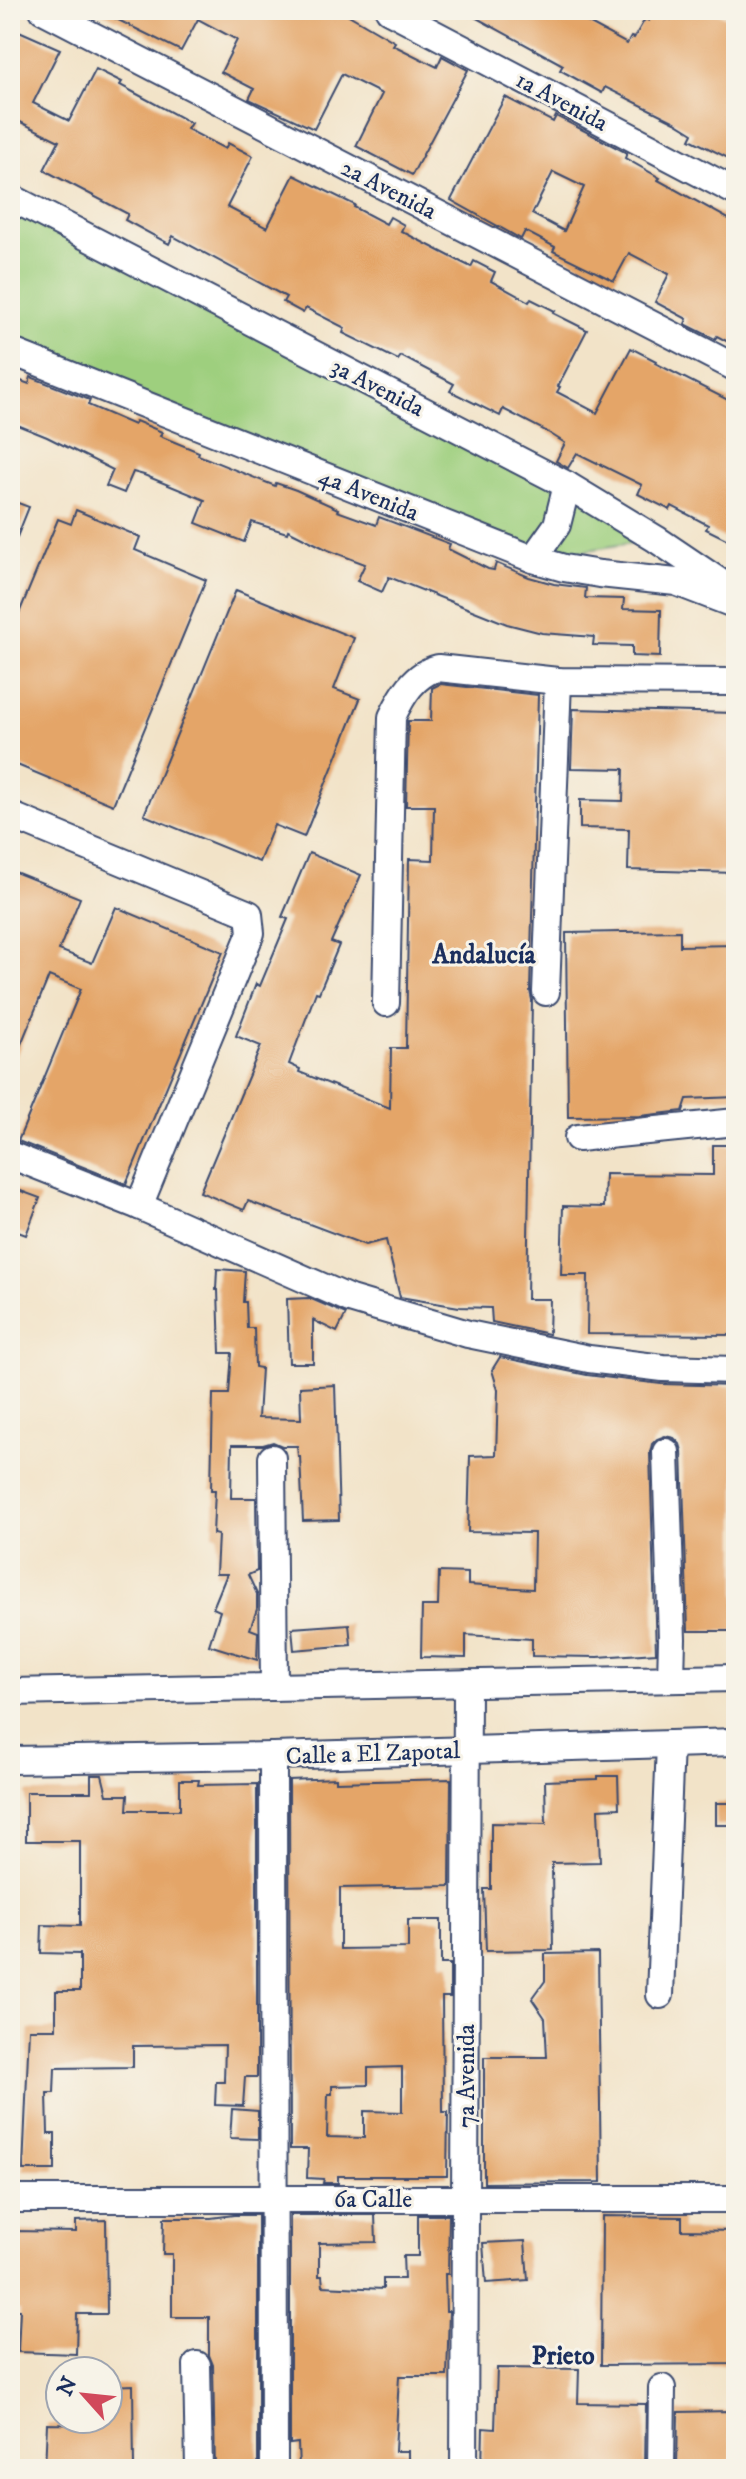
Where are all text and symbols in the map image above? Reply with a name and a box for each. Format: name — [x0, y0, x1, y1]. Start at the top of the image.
street label: 1a Avenida — [510, 65, 614, 139]
street label: 2a Avenida — [336, 153, 442, 227]
street label: 3a Avenida — [326, 352, 430, 424]
street label: 4a Avenida — [314, 461, 424, 529]
district label: Andalucía — [431, 939, 537, 972]
street label: Calle a El Zapotal — [285, 1736, 462, 1772]
street label: 7a Avenida — [452, 2023, 482, 2128]
street label: 6a Calle — [334, 2185, 412, 2215]
district label: Prieto — [531, 2340, 595, 2373]
north arrow — [44, 2355, 124, 2435]
text: N — [51, 2372, 84, 2401]

